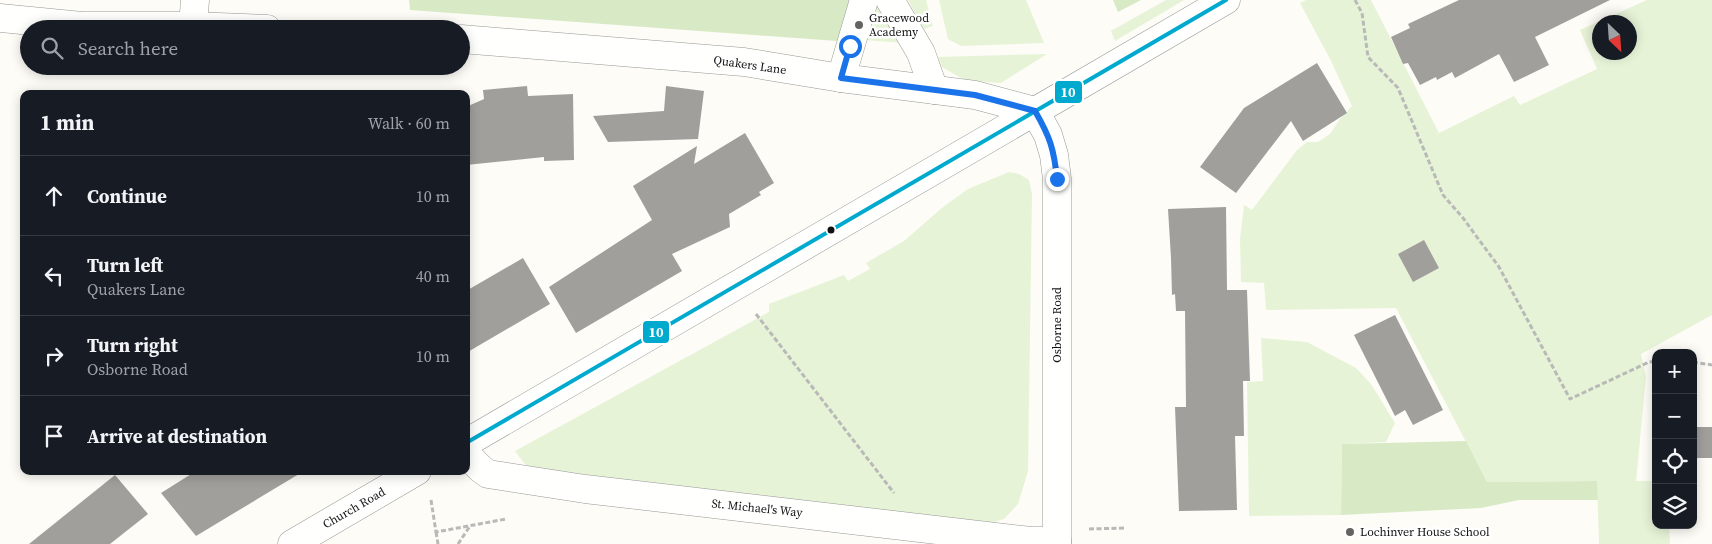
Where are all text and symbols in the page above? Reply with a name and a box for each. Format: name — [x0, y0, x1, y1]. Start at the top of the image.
place label: Gracewood Academy — [869, 10, 929, 40]
north arrow — [1592, 15, 1637, 60]
marker: Gracewood Academy — [853, 19, 865, 31]
search box — [20, 20, 470, 75]
icon: search — [38, 34, 66, 62]
text: Search here — [78, 35, 178, 61]
route start — [839, 35, 862, 58]
street label: Quakers Lane — [712, 52, 788, 78]
line badge: 10 — [1054, 80, 1083, 104]
text: 10 — [1060, 82, 1076, 102]
text: 1 min — [40, 108, 95, 137]
text: Walk · 60 m — [368, 112, 450, 134]
route end — [1046, 168, 1069, 191]
icon: ahead — [40, 182, 68, 210]
text: Continue — [87, 183, 167, 209]
text: 10 m — [416, 185, 450, 207]
unlabelled marker — [826, 225, 836, 235]
text: Turn left — [87, 252, 163, 278]
icon: left — [40, 262, 68, 290]
text: 40 m — [416, 265, 450, 287]
text: Quakers Lane — [87, 278, 185, 300]
street label: Osborne Road — [1049, 287, 1065, 363]
line badge: 10 — [642, 320, 670, 344]
text: 10 — [648, 322, 664, 342]
text: Turn right — [87, 332, 178, 358]
icon: right — [40, 342, 68, 370]
text: 10 m — [416, 345, 450, 367]
map controls — [1652, 349, 1697, 529]
button: + — [1652, 349, 1697, 394]
text: Osborne Road — [87, 358, 188, 380]
button: − — [1652, 394, 1697, 439]
icon: arrive — [40, 422, 68, 450]
text: Arrive at destination — [87, 423, 267, 449]
button: locate — [1652, 439, 1697, 484]
street label: Church Road — [320, 484, 388, 532]
button: layers — [1652, 484, 1697, 529]
street label: St. Michael's Way — [711, 495, 804, 521]
place label: Lochinver House School — [1360, 524, 1490, 540]
marker: Lochinver House School — [1344, 526, 1356, 538]

